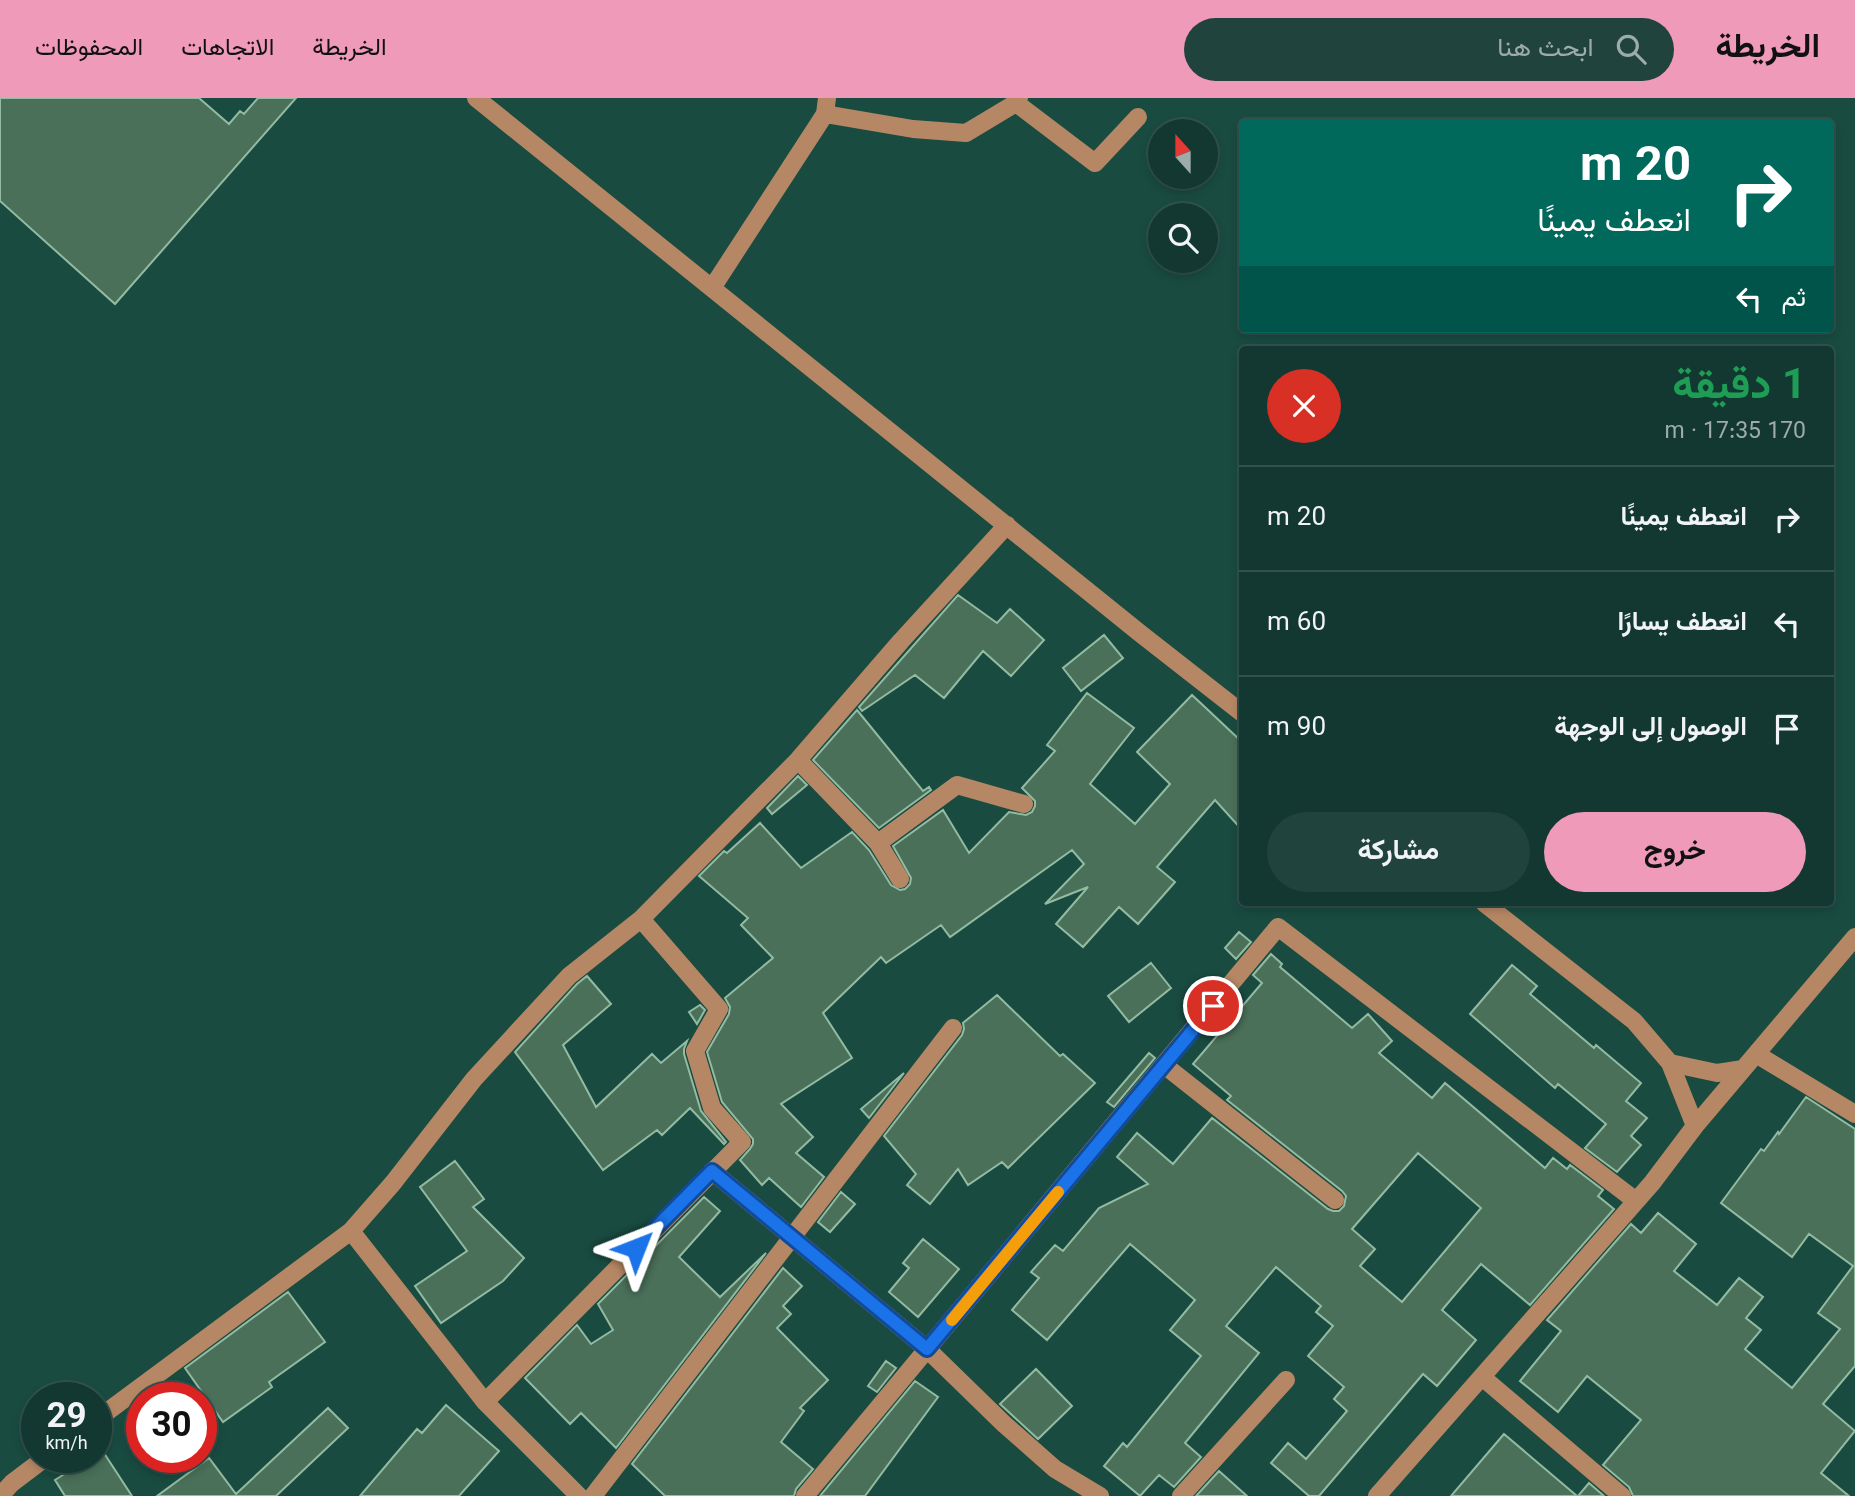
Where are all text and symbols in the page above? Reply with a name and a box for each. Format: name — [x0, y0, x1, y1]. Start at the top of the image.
search box — [1184, 18, 1674, 81]
text: الخريطة — [1716, 23, 1820, 75]
text: ابحث هنا — [1497, 29, 1594, 70]
text: المحفوظات — [35, 30, 143, 68]
text: الاتجاهات — [181, 30, 274, 68]
text: الخريطة — [312, 30, 387, 68]
icon: search — [1612, 30, 1650, 68]
north arrow — [1148, 119, 1218, 189]
map controls — [1148, 119, 1218, 273]
text: 20 m — [1580, 130, 1691, 206]
icon: right — [1715, 147, 1806, 238]
text: انعطف يمينًا — [1537, 198, 1691, 248]
button: search — [1148, 203, 1218, 273]
text: ثم — [1782, 279, 1806, 320]
icon: left — [1730, 280, 1768, 318]
text: 1 دقيقة — [1672, 355, 1806, 421]
button: close — [1267, 369, 1341, 443]
text: 170 m · 17:35 — [1665, 414, 1806, 450]
text: 20 m — [1267, 498, 1326, 539]
text: انعطف يمينًا — [1621, 498, 1747, 539]
icon: right — [1768, 500, 1806, 538]
text: 60 m — [1267, 603, 1326, 644]
text: انعطف يسارًا — [1617, 603, 1747, 644]
icon: left — [1768, 605, 1806, 643]
text: 90 m — [1267, 708, 1326, 749]
text: الوصول إلى الوجهة — [1554, 708, 1747, 749]
icon: arrive — [1768, 710, 1806, 748]
button: مشاركة — [1267, 812, 1530, 892]
button: خروج — [1544, 812, 1806, 892]
pin — [1183, 976, 1243, 1036]
icon: arrive — [1194, 987, 1232, 1025]
position arrow — [599, 1211, 673, 1285]
speed limit sign: 30 — [126, 1382, 217, 1473]
text: 29 — [46, 1391, 87, 1446]
text: km/h — [45, 1431, 88, 1459]

